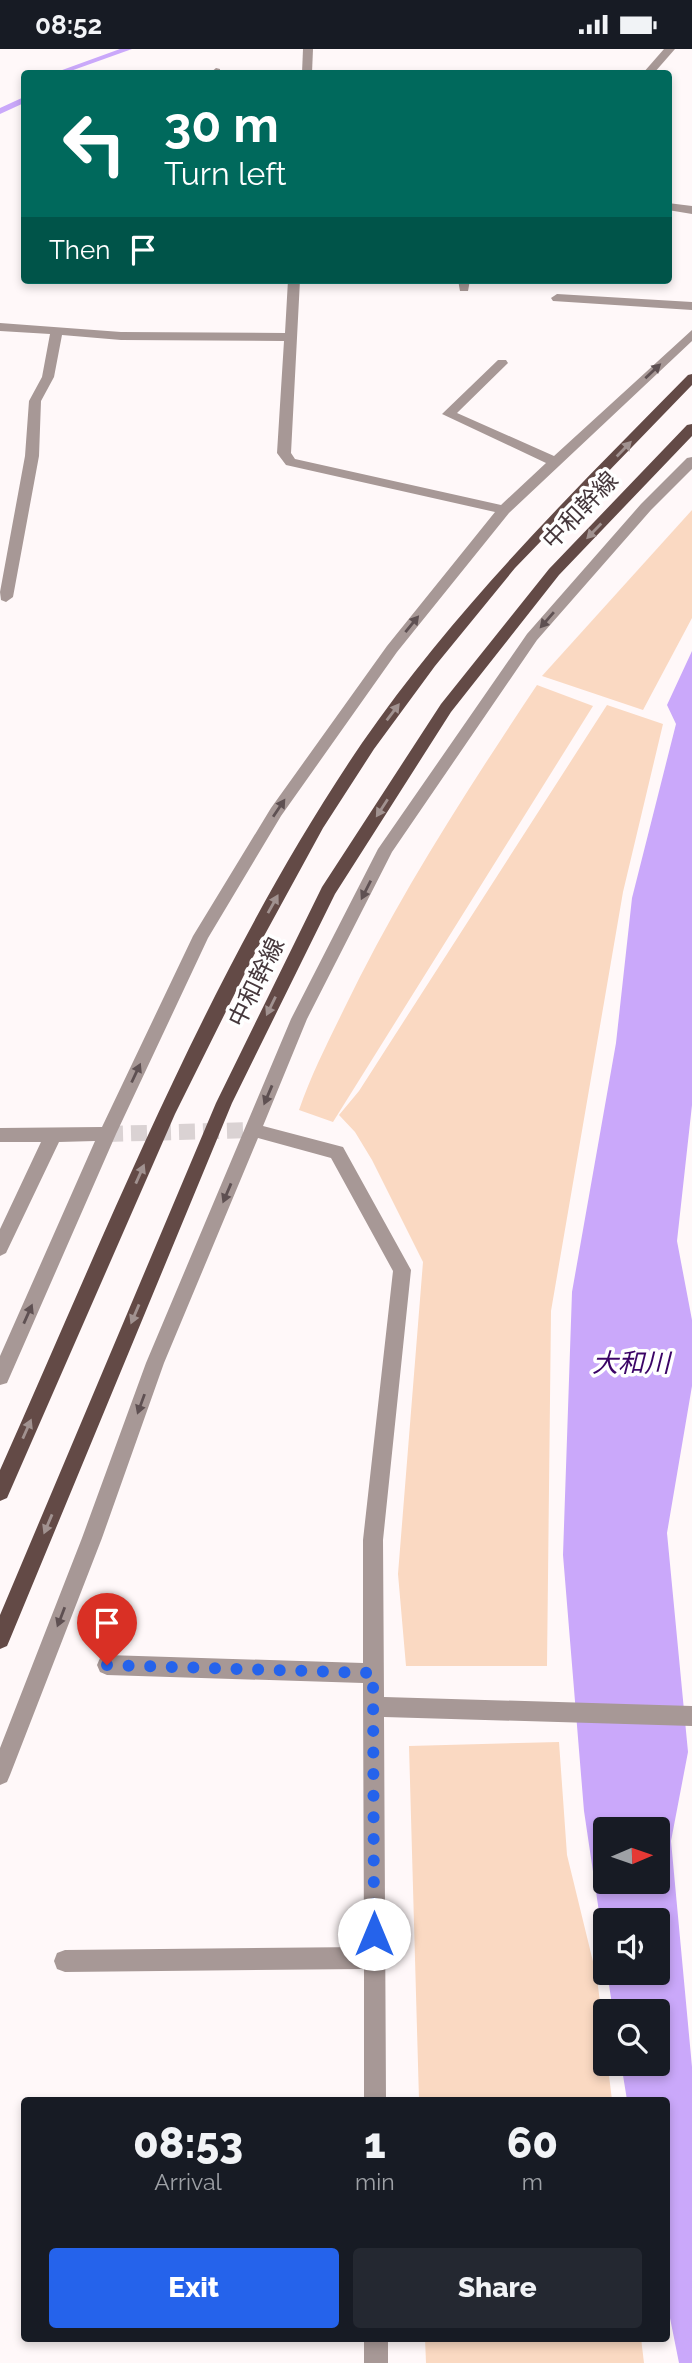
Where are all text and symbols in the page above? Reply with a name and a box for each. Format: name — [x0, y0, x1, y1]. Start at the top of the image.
text: 08:52 — [35, 10, 102, 40]
text: 30 m — [164, 96, 279, 153]
icon: left — [49, 98, 140, 189]
text: Turn left — [164, 155, 286, 192]
icon: arrive — [124, 231, 162, 269]
text: Then — [49, 235, 110, 265]
one-way arrow — [644, 363, 661, 379]
one-way arrow — [615, 441, 631, 458]
street label: 中和幹線 — [536, 465, 624, 555]
one-way arrow — [587, 522, 603, 539]
one-way arrow — [539, 611, 555, 629]
one-way arrow — [405, 615, 420, 633]
one-way arrow — [386, 703, 400, 721]
one-way arrow — [375, 798, 388, 818]
one-way arrow — [272, 799, 286, 817]
one-way arrow — [360, 880, 371, 900]
one-way arrow — [267, 894, 278, 914]
street label: 中和幹線 — [222, 933, 290, 1031]
one-way arrow — [266, 996, 277, 1016]
one-way arrow — [131, 1062, 142, 1083]
one-way arrow — [262, 1084, 273, 1105]
one-way arrow — [135, 1164, 146, 1185]
one-way arrow — [221, 1183, 232, 1204]
one-way arrow — [130, 1303, 141, 1324]
one-way arrow — [22, 1304, 33, 1325]
water label: 大和川 — [592, 1348, 673, 1378]
one-way arrow — [135, 1393, 146, 1414]
one-way arrow — [21, 1419, 33, 1439]
one-way arrow — [42, 1513, 53, 1534]
pin — [77, 1593, 137, 1665]
icon: arrive — [88, 1604, 126, 1642]
one-way arrow — [56, 1606, 67, 1627]
north arrow — [593, 1817, 670, 1893]
map controls — [593, 1817, 670, 2076]
position arrow — [337, 1897, 411, 1971]
button: sound — [593, 1908, 670, 1985]
button: search — [593, 1999, 670, 2076]
text: 08:53 — [133, 2119, 243, 2168]
text: 1 — [364, 2119, 386, 2168]
text: 60 — [507, 2119, 558, 2168]
text: Arrival — [154, 2168, 222, 2195]
text: min — [355, 2168, 395, 2195]
text: m — [522, 2168, 543, 2195]
button: Exit — [49, 2248, 339, 2328]
button: Share — [353, 2248, 642, 2328]

